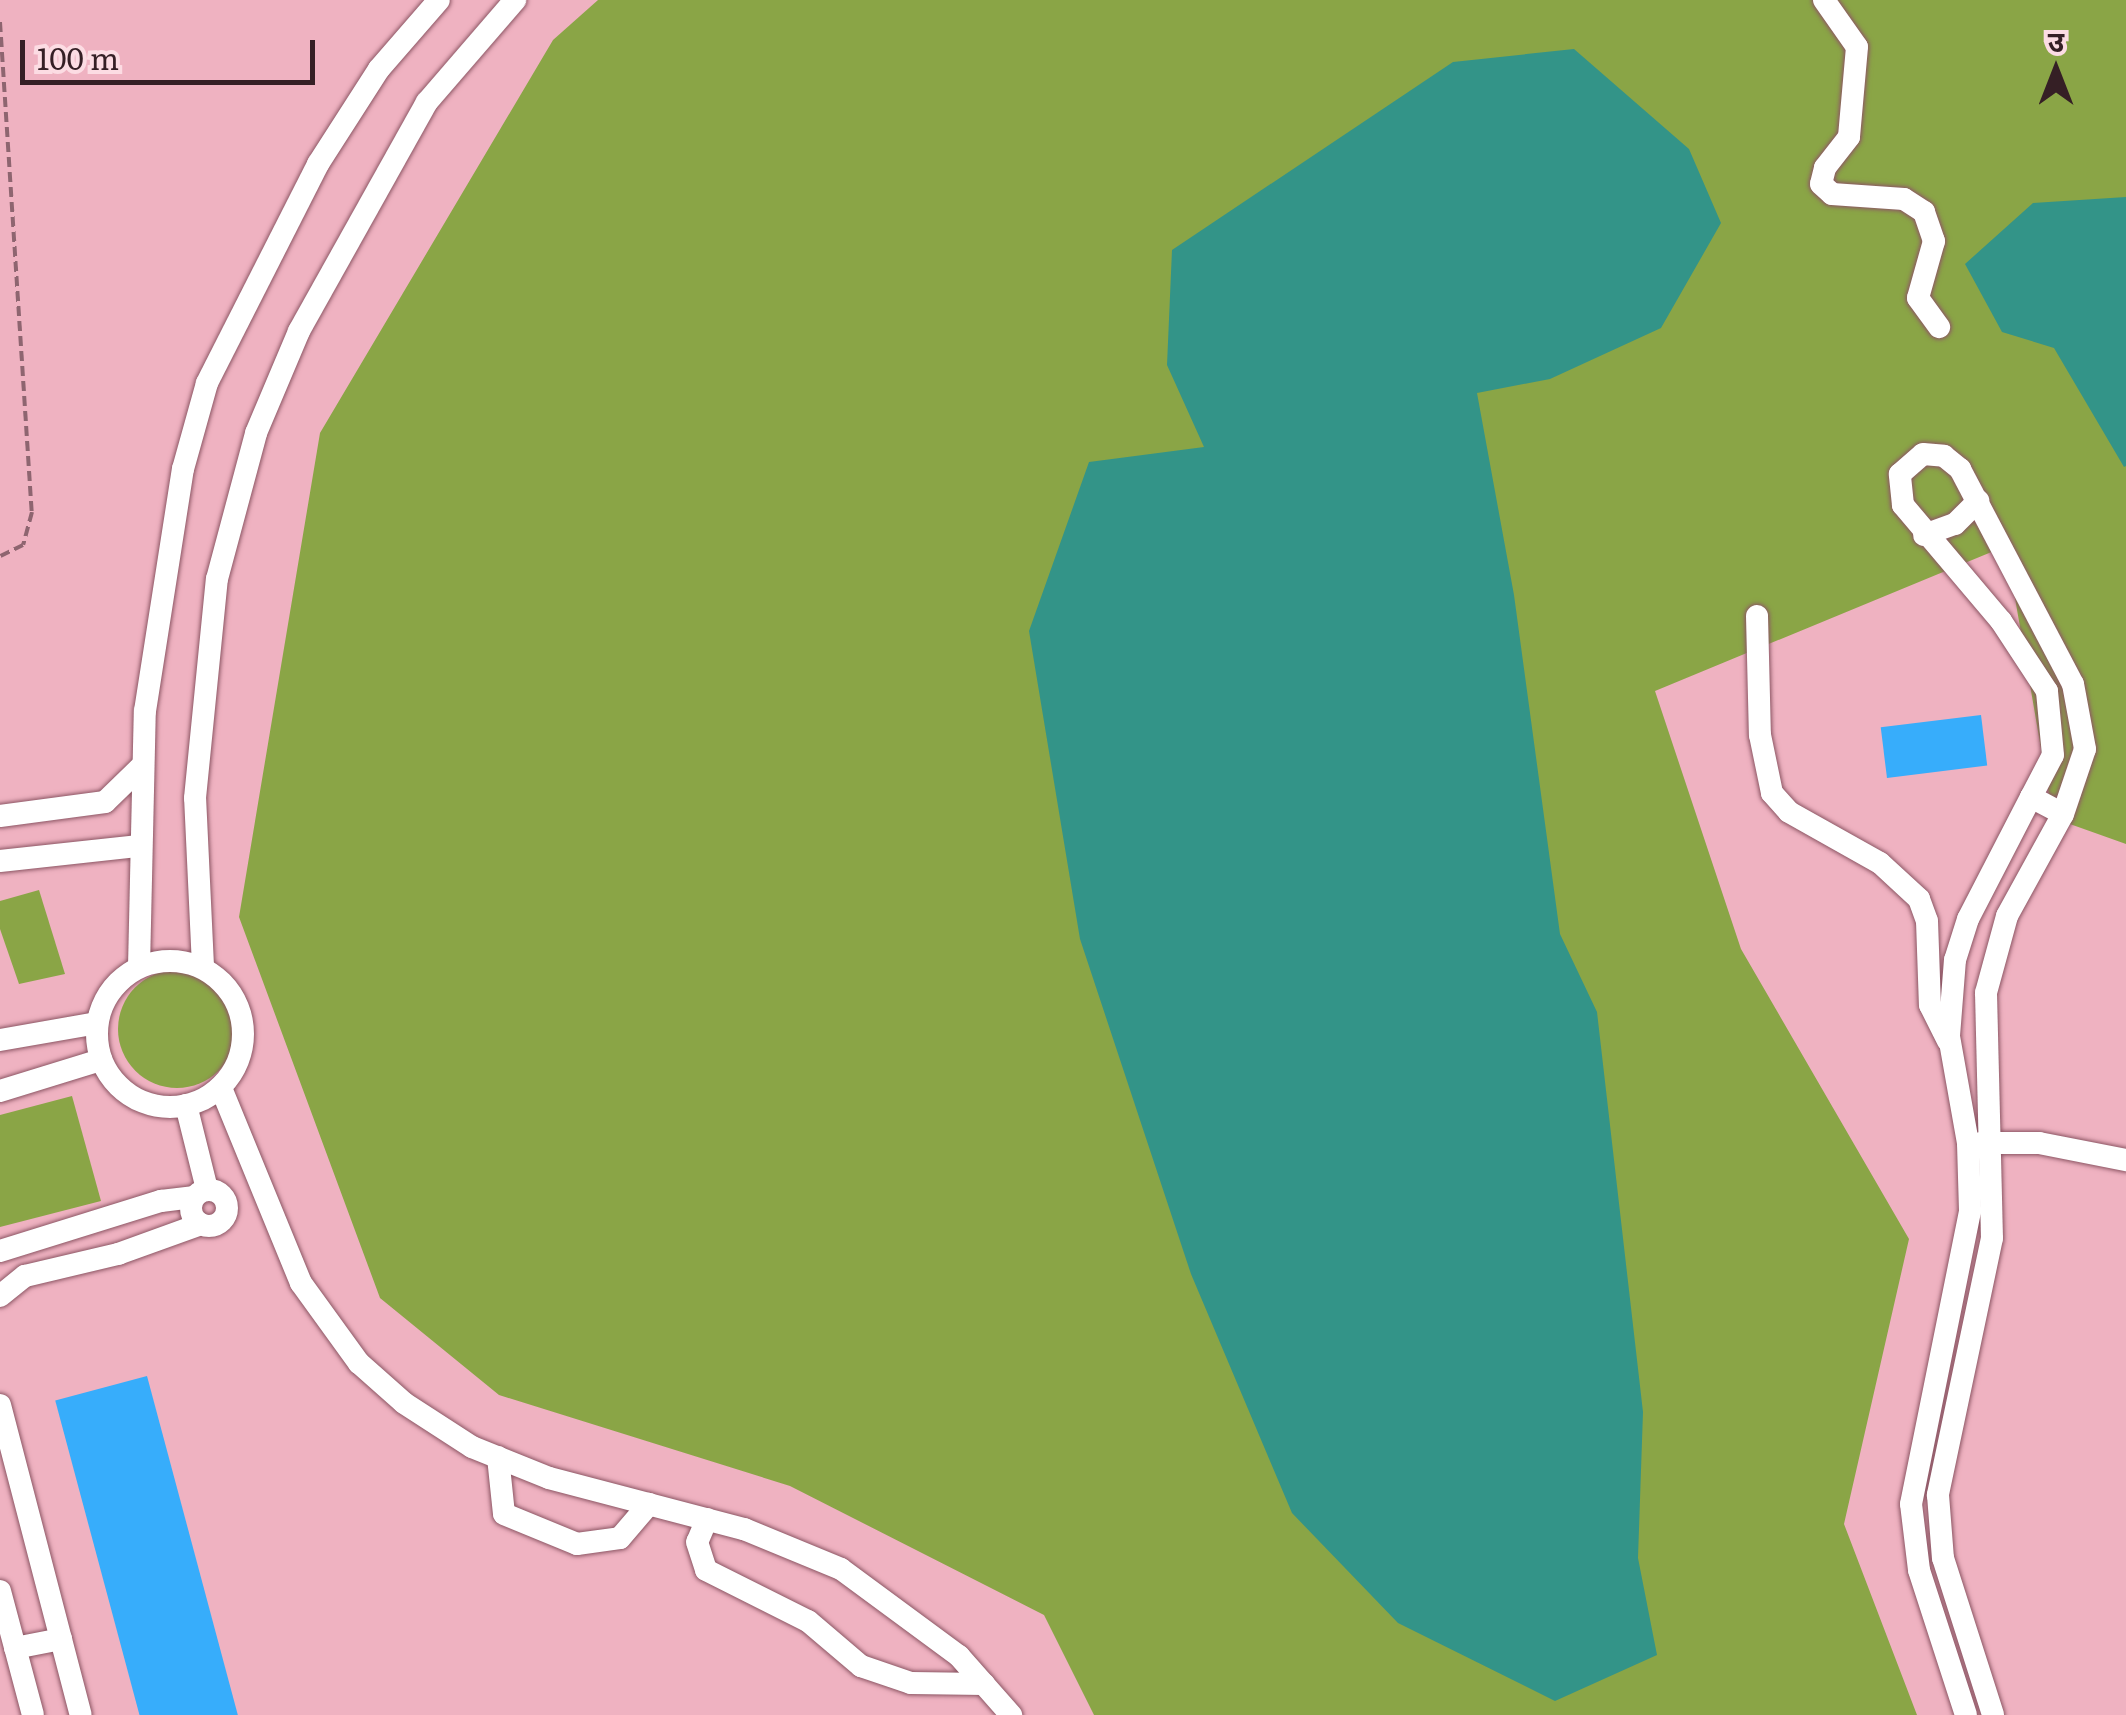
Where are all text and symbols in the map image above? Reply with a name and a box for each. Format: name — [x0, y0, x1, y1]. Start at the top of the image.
text: उ — [2048, 19, 2064, 61]
scale bar — [25, 20, 320, 82]
north arrow — [2006, 20, 2106, 120]
text: 100 m — [37, 35, 119, 79]

